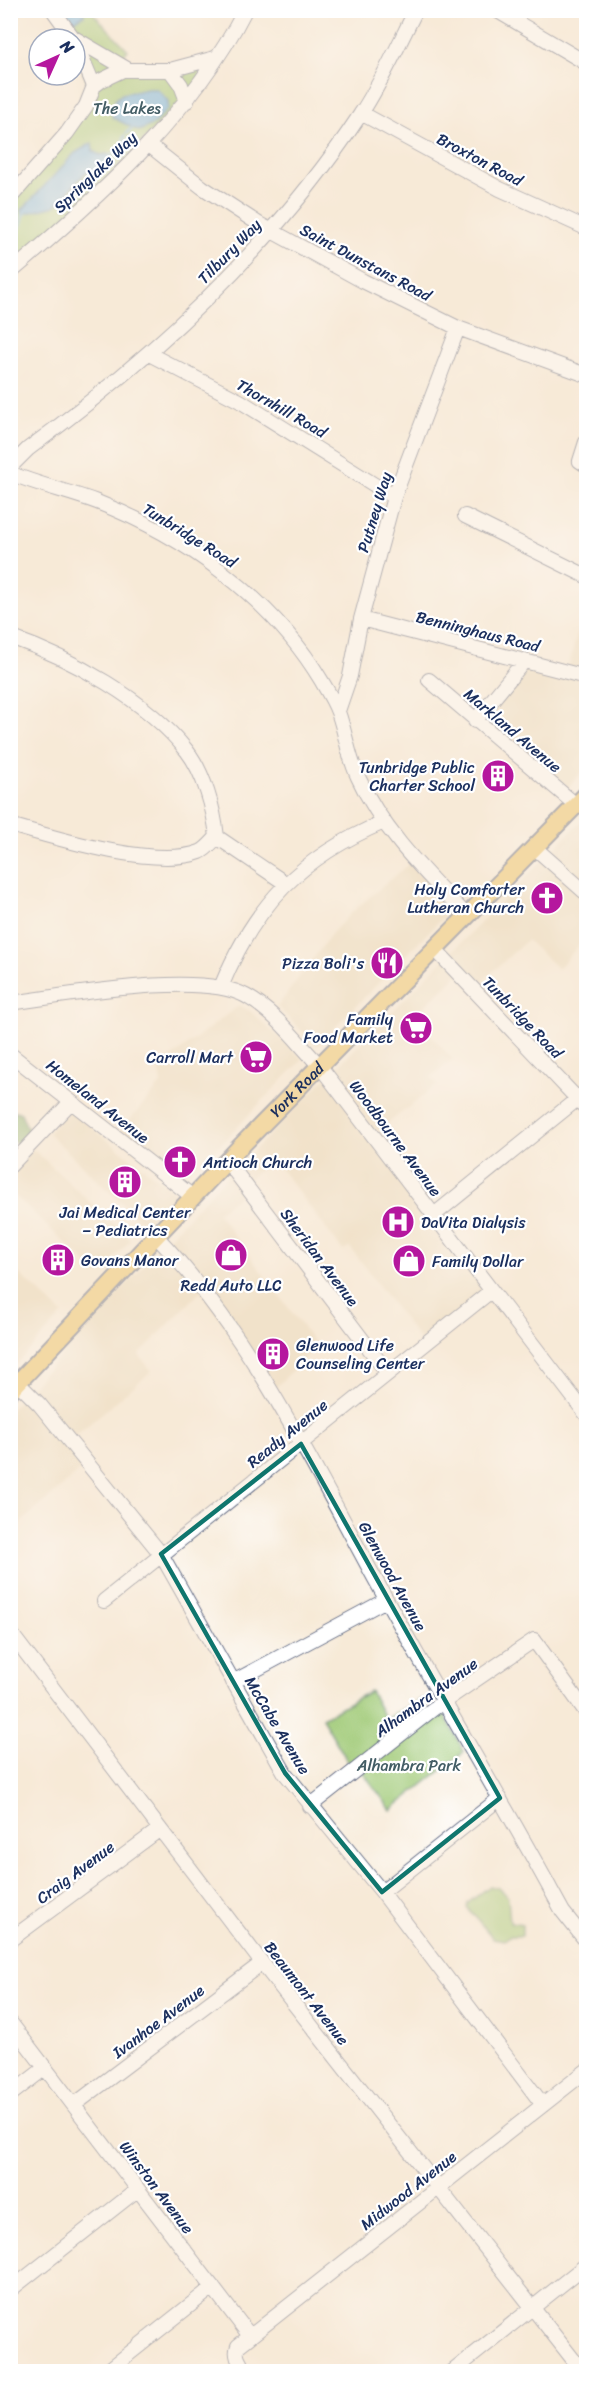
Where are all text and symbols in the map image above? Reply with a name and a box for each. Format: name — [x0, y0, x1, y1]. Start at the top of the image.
north arrow — [27, 27, 87, 87]
text: N — [52, 32, 82, 62]
park label: The Lakes — [93, 94, 161, 123]
street label: Springlake Way — [46, 124, 145, 220]
street label: Broxton Road — [431, 124, 530, 195]
street label: Tilbury Way — [190, 211, 269, 291]
street label: Saint Dunstans Road — [294, 215, 438, 310]
street label: Thornhill Road — [231, 371, 334, 447]
street label: Putney Way — [348, 467, 401, 556]
street label: Tunbridge Road — [137, 495, 244, 577]
street label: Benninghaus Road — [413, 602, 544, 661]
street label: Markland Avenue — [457, 680, 568, 780]
place label: Tunbridge Public Charter School — [359, 753, 475, 800]
building icon: Tunbridge Public Charter School — [480, 758, 516, 794]
place label: Holy Comforter Lutheran Church — [407, 875, 525, 922]
church icon: Holy Comforter Lutheran Church — [529, 880, 565, 916]
restaurant icon: Pizza Boli's — [369, 945, 405, 981]
place label: Pizza Boli's — [282, 949, 365, 978]
street label: Tunbridge Road — [475, 969, 571, 1067]
place label: Family Food Market — [303, 1005, 394, 1052]
supermarket icon: Family Food Market — [398, 1010, 434, 1046]
supermarket icon: Carroll Mart — [238, 1039, 274, 1075]
place label: Carroll Mart — [146, 1043, 234, 1072]
street label: Homeland Avenue — [40, 1051, 156, 1151]
street label: York Road — [262, 1054, 332, 1125]
street label: Woodbourne Avenue — [342, 1073, 450, 1203]
church icon: Antioch Church — [162, 1144, 198, 1180]
place label: Antioch Church — [202, 1148, 312, 1177]
building icon: Jai Medical Center – Pediatrics — [107, 1164, 143, 1200]
place label: Jai Medical Center – Pediatrics — [58, 1198, 192, 1245]
street label: Sheridan Avenue — [273, 1201, 367, 1313]
hospital icon: DaVita Dialysis — [380, 1204, 416, 1240]
place label: DaVita Dialysis — [421, 1208, 526, 1237]
shop icon: Redd Auto LLC — [213, 1237, 249, 1273]
building icon: Govans Manor — [40, 1242, 76, 1278]
shop icon: Family Dollar — [391, 1243, 427, 1279]
place label: Govans Manor — [81, 1246, 180, 1275]
place label: Family Dollar — [432, 1247, 525, 1276]
place label: Redd Auto LLC — [181, 1271, 282, 1300]
place label: Glenwood Life Counseling Center — [296, 1331, 426, 1378]
building icon: Glenwood Life Counseling Center — [255, 1336, 291, 1372]
street label: Ready Avenue — [240, 1391, 334, 1475]
street label: Glenwood Avenue — [350, 1516, 435, 1637]
street label: Alhambra Avenue — [367, 1650, 484, 1746]
street label: McCabe Avenue — [237, 1670, 319, 1780]
park label: Alhambra Park — [356, 1751, 462, 1780]
street label: Craig Avenue — [30, 1833, 121, 1912]
street label: Beaumont Avenue — [256, 1935, 357, 2052]
street label: Ivanhoe Avenue — [105, 1977, 211, 2067]
street label: Winston Avenue — [112, 2134, 202, 2240]
street label: Midwood Avenue — [353, 2143, 463, 2238]

